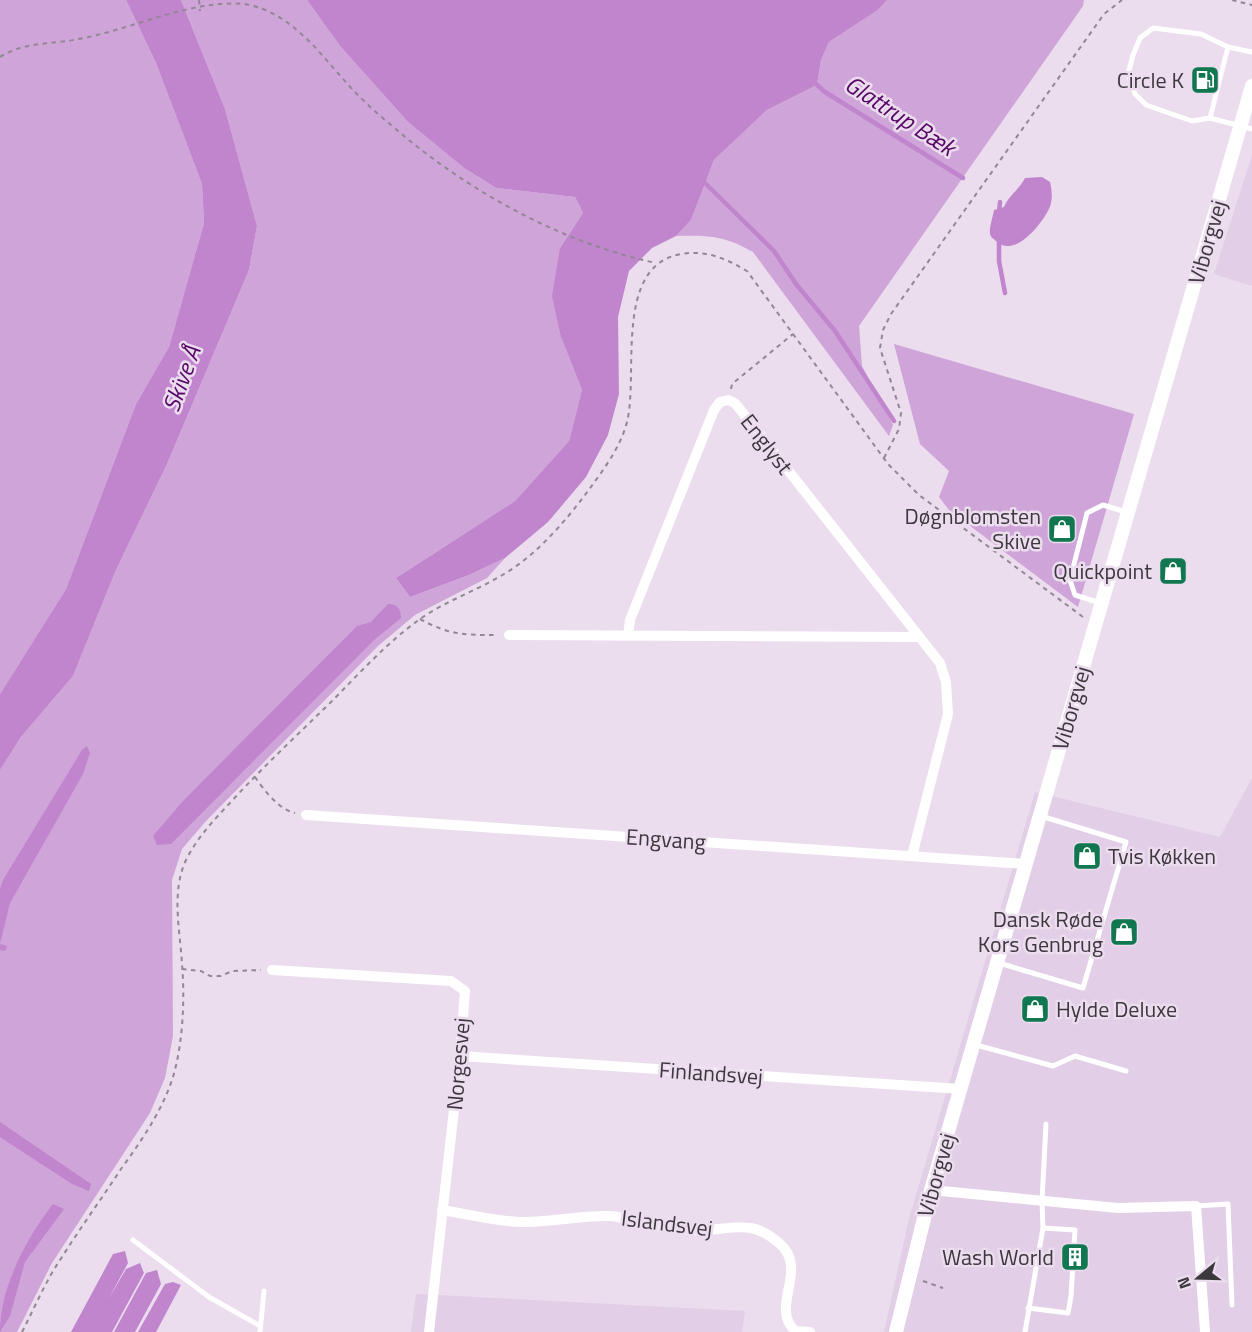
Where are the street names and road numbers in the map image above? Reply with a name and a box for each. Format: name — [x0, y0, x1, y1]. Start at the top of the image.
street label: Viborgvej — [1179, 196, 1235, 288]
street label: Englyst — [732, 406, 802, 482]
street label: Viborgvej — [1043, 662, 1099, 754]
street label: Engvang — [625, 819, 707, 859]
street label: Norgesvej — [437, 1016, 479, 1112]
street label: Finlandsvej — [658, 1052, 764, 1094]
street label: Viborgvej — [908, 1129, 964, 1221]
street label: Islandsvej — [619, 1201, 715, 1245]

